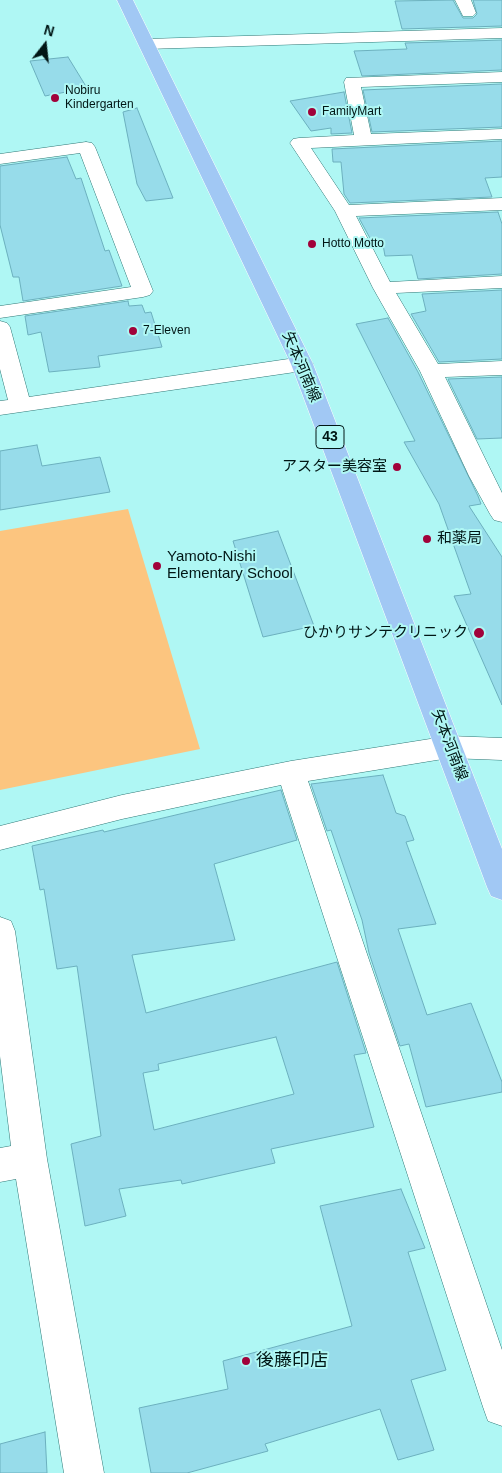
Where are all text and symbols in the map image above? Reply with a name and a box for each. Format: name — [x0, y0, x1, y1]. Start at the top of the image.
north arrow — [20, 20, 70, 70]
text: N — [42, 21, 56, 40]
place label: Nobiru Kindergarten — [65, 84, 134, 112]
marker: Nobiru Kindergarten — [49, 92, 61, 104]
place label: FamilyMart — [322, 105, 381, 119]
marker: FamilyMart — [306, 106, 318, 118]
place label: Hotto Motto — [322, 237, 384, 251]
marker: Hotto Motto — [306, 238, 318, 250]
place label: 7-Eleven — [143, 324, 190, 338]
marker: 7-Eleven — [127, 325, 139, 337]
street label: 矢本河南線 — [278, 329, 324, 405]
road number: 43 — [316, 426, 344, 448]
place label: アスター美容室 — [282, 458, 387, 476]
marker: アスター美容室 — [391, 461, 403, 473]
place label: 和薬局 — [437, 530, 482, 548]
marker: 和薬局 — [421, 533, 433, 545]
place label: Yamoto-Nishi Elementary School — [167, 548, 293, 583]
marker: Yamoto-Nishi Elementary School — [151, 560, 163, 572]
place label: ひかりサンテクリニック — [303, 624, 468, 642]
marker: ひかりサンテクリニック — [472, 626, 486, 640]
street label: 矢本河南線 — [427, 707, 471, 783]
place label: 後藤印店 — [256, 1350, 328, 1372]
marker: 後藤印店 — [240, 1355, 252, 1367]

